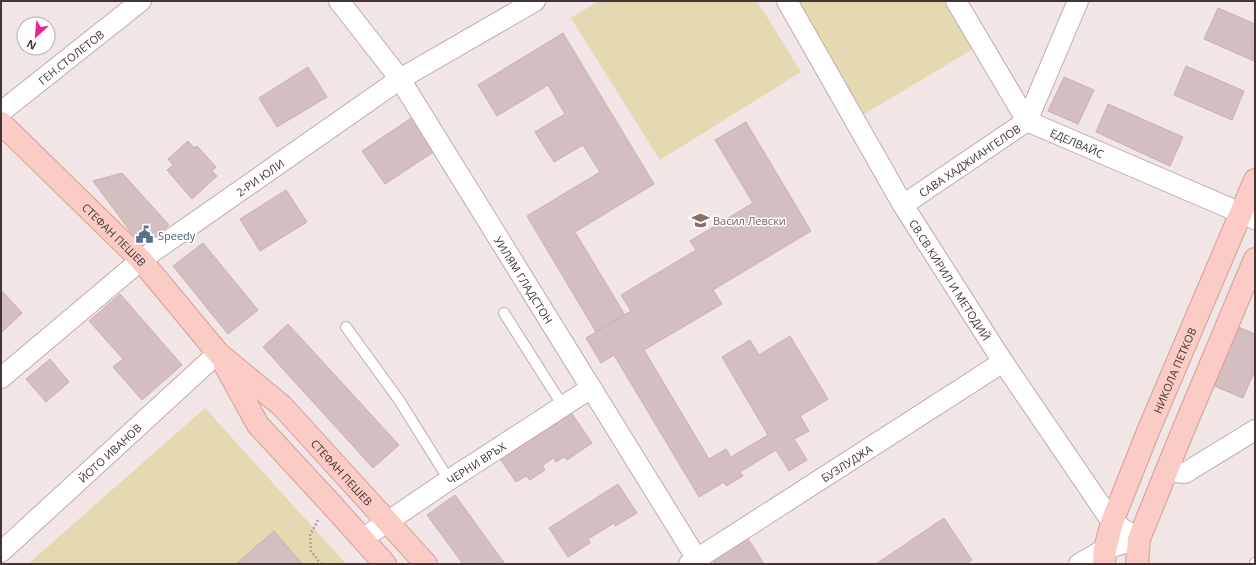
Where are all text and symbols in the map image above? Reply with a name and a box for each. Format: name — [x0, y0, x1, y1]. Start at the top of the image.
north arrow — [16, 16, 56, 56]
street label: ГЕН.СТОЛЕТОВ — [35, 26, 107, 87]
text: N — [24, 37, 39, 54]
street label: САВА ХАДЖИАНГЕЛОВ — [915, 120, 1023, 200]
street label: ЕДЕЛВАЙС — [1048, 124, 1106, 161]
street label: 2-РИ ЮЛИ — [233, 155, 287, 199]
street label: СТЕФАН ПЕШЕВ — [79, 199, 150, 269]
school or university icon: Васил Левски — [690, 210, 710, 230]
place label: Васил Левски — [713, 213, 786, 228]
street label: СВ.СВ.КИРИЛ И МЕТОДИЙ — [906, 216, 995, 343]
public building icon: Speedy — [135, 225, 155, 245]
place label: Speedy — [158, 228, 196, 243]
street label: УИЛЯМ ГЛАДСТОН — [491, 233, 557, 326]
street label: НИКОЛА ПЕТКОВ — [1149, 325, 1199, 415]
street label: ЙОТО ИВАНОВ — [75, 420, 144, 485]
street label: СТЕФАН ПЕШЕВ — [308, 436, 376, 508]
street label: ЧЕРНИ ВРЪХ — [443, 438, 509, 487]
street label: БУЗЛУДЖА — [818, 441, 875, 485]

